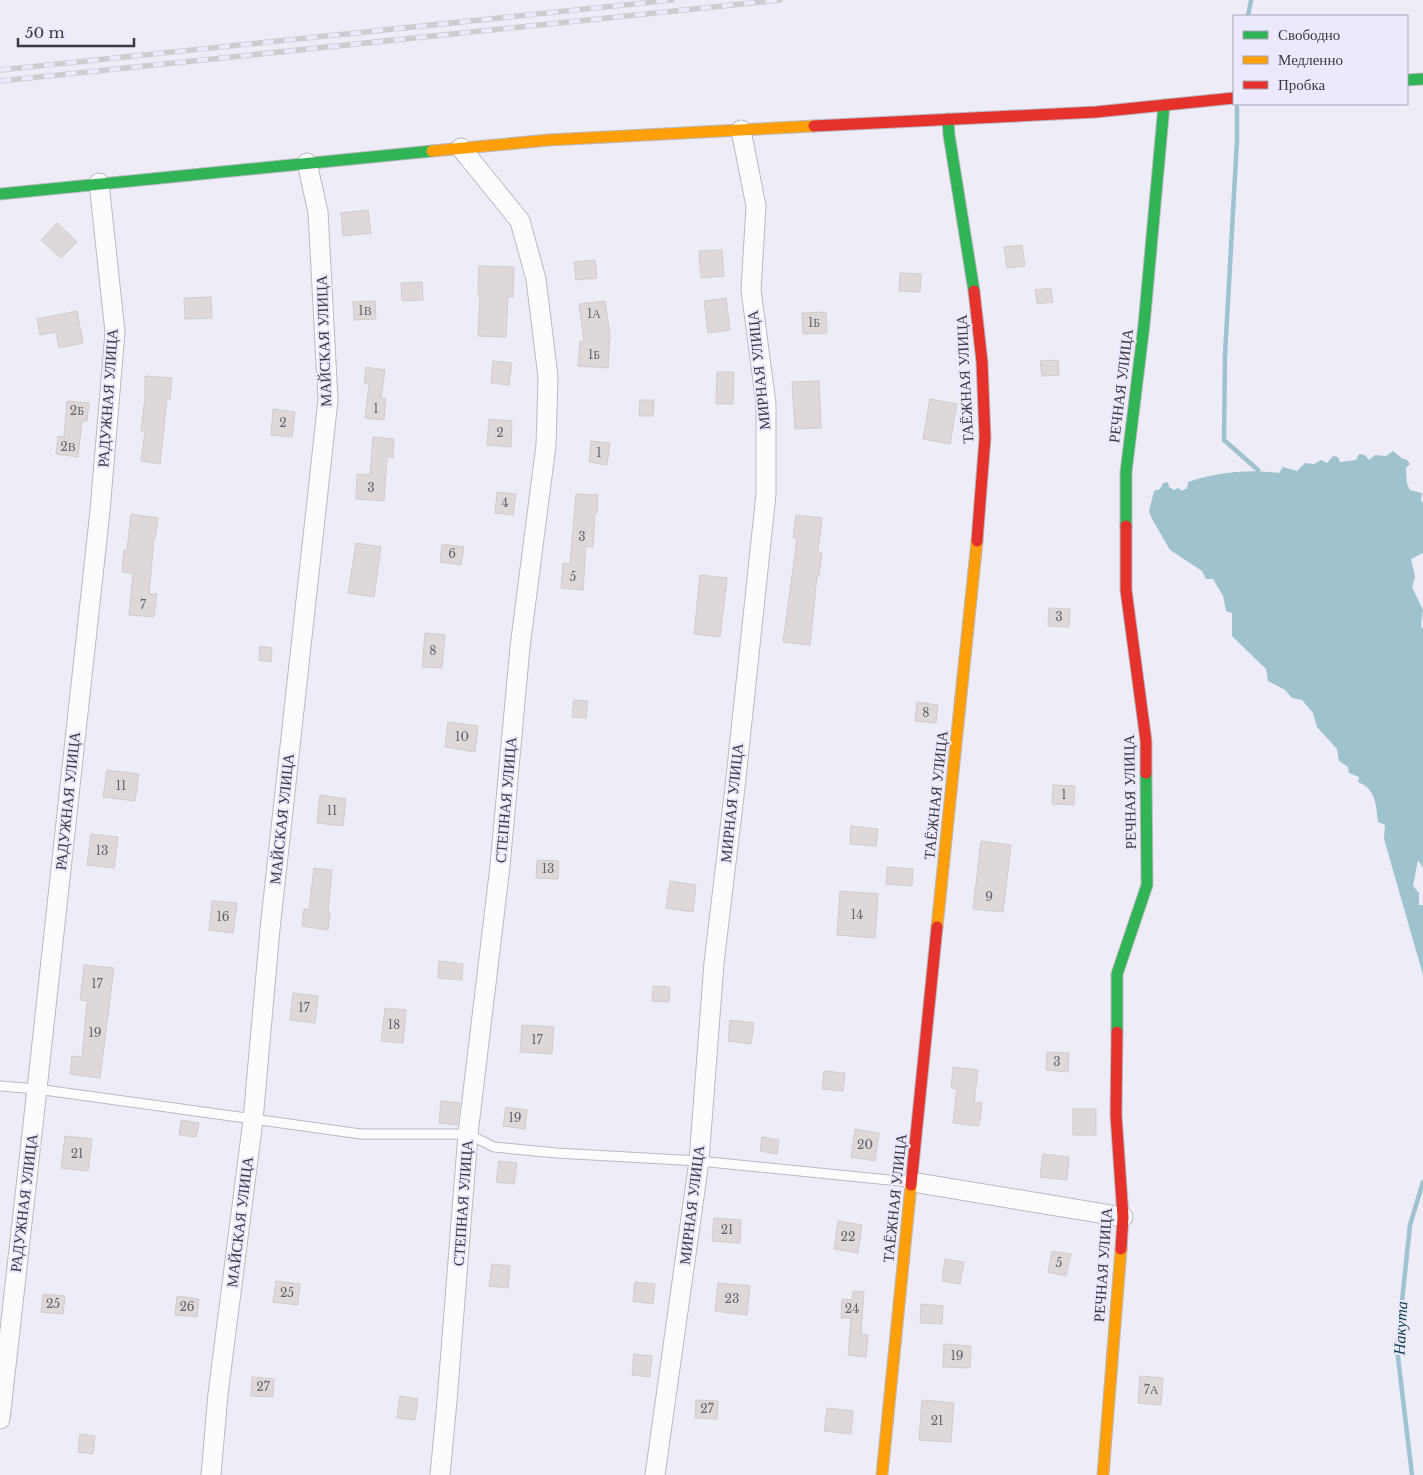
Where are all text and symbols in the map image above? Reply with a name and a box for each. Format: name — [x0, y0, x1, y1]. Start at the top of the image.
scale bar — [18, 15, 134, 47]
legend — [1233, 15, 1408, 105]
text: 50 m — [25, 23, 65, 42]
text: Свободно — [1278, 25, 1340, 44]
text: Медленно — [1278, 50, 1343, 69]
text: Пробка — [1278, 75, 1326, 94]
street label: МАЙСКАЯ УЛИЦА — [312, 275, 335, 407]
house number: 1В — [358, 303, 372, 318]
house number: 1А — [587, 306, 601, 321]
street label: МИРНАЯ УЛИЦА — [743, 309, 774, 431]
street label: ТАЁЖНАЯ УЛИЦА — [952, 314, 977, 444]
house number: 1Б — [808, 315, 820, 330]
street label: РАДУЖНАЯ УЛИЦА — [93, 328, 122, 468]
street label: РЕЧНАЯ УЛИЦА — [1104, 328, 1137, 444]
house number: 1Б — [588, 347, 600, 362]
house number: 1 — [373, 401, 379, 416]
house number: 2Б — [70, 403, 84, 418]
house number: 2 — [279, 415, 287, 430]
house number: 2 — [496, 425, 504, 440]
house number: 2В — [60, 439, 76, 454]
house number: 1 — [596, 445, 602, 460]
house number: 3 — [367, 480, 375, 495]
house number: 4 — [501, 495, 509, 510]
house number: 3 — [578, 529, 586, 544]
house number: 6 — [448, 546, 456, 561]
house number: 5 — [570, 569, 577, 584]
house number: 7 — [140, 597, 147, 612]
house number: 3 — [1055, 609, 1063, 624]
house number: 8 — [429, 643, 437, 658]
house number: 8 — [922, 705, 930, 720]
house number: 10 — [455, 729, 469, 744]
street label: ТАЁЖНАЯ УЛИЦА — [919, 729, 952, 860]
street label: РАДУЖНАЯ УЛИЦА — [51, 731, 84, 871]
street label: РЕЧНАЯ УЛИЦА — [1119, 734, 1140, 850]
street label: СТЕПНАЯ УЛИЦА — [491, 736, 521, 864]
street label: МИРНАЯ УЛИЦА — [716, 742, 747, 864]
street label: МАЙСКАЯ УЛИЦА — [265, 752, 298, 885]
house number: 11 — [116, 778, 126, 793]
house number: 1 — [1061, 787, 1067, 802]
house number: 11 — [327, 803, 337, 818]
house number: 13 — [96, 843, 108, 858]
house number: 13 — [542, 861, 554, 876]
house number: 9 — [985, 889, 993, 904]
house number: 14 — [851, 907, 863, 922]
house number: 16 — [216, 909, 230, 924]
house number: 17 — [91, 976, 104, 991]
house number: 17 — [298, 1000, 311, 1015]
house number: 18 — [388, 1017, 400, 1032]
house number: 19 — [88, 1025, 102, 1040]
house number: 17 — [531, 1032, 544, 1047]
house number: 3 — [1053, 1054, 1061, 1069]
house number: 19 — [508, 1110, 522, 1125]
street label: РАДУЖНАЯ УЛИЦА — [6, 1132, 41, 1273]
street label: ТАЁЖНАЯ УЛИЦА — [878, 1132, 911, 1263]
house number: 20 — [857, 1137, 873, 1152]
street label: СТЕПНАЯ УЛИЦА — [449, 1139, 476, 1267]
street label: МИРНАЯ УЛИЦА — [675, 1144, 708, 1266]
house number: 21 — [71, 1146, 83, 1161]
street label: МАЙСКАЯ УЛИЦА — [222, 1155, 257, 1288]
street label: РЕЧНАЯ УЛИЦА — [1089, 1207, 1116, 1323]
house number: 21 — [721, 1222, 733, 1237]
house number: 22 — [841, 1229, 855, 1244]
house number: 5 — [1056, 1255, 1063, 1270]
house number: 25 — [280, 1285, 294, 1300]
house number: 23 — [725, 1291, 739, 1306]
house number: 25 — [46, 1296, 60, 1311]
house number: 26 — [179, 1299, 195, 1314]
house number: 24 — [845, 1301, 859, 1316]
water label: Накута — [1389, 1301, 1411, 1356]
house number: 19 — [950, 1348, 964, 1363]
house number: 27 — [256, 1379, 271, 1394]
house number: 7А — [1144, 1382, 1159, 1397]
house number: 27 — [700, 1401, 715, 1416]
house number: 21 — [931, 1413, 943, 1428]

